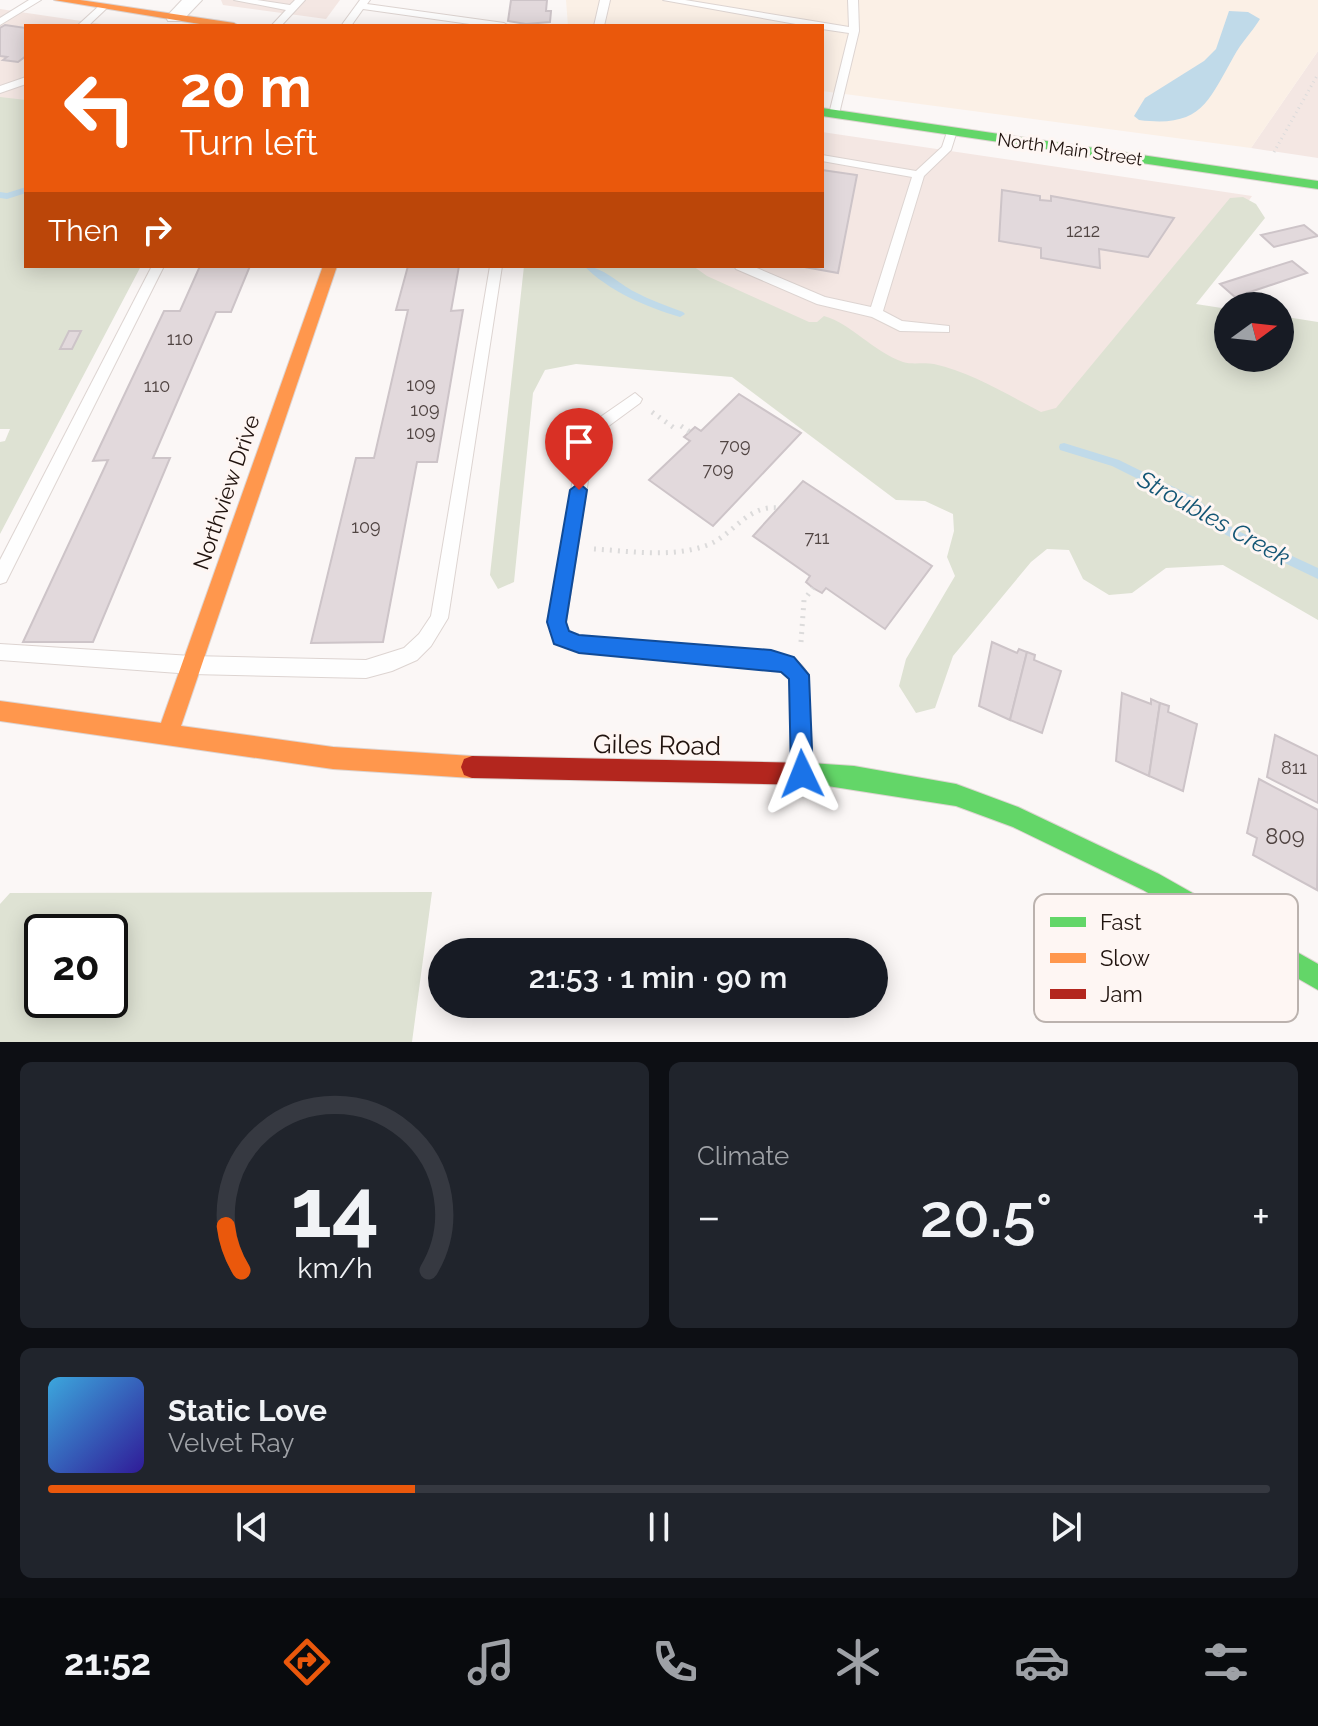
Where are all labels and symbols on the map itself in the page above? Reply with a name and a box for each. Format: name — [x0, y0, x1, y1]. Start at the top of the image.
street label: North Main Street — [996, 128, 1144, 170]
house number: 1212 — [1066, 220, 1100, 241]
north arrow — [1214, 292, 1294, 372]
house number: 110 — [167, 328, 193, 349]
house number: 109 — [406, 374, 436, 395]
house number: 110 — [144, 375, 170, 396]
house number: 109 — [410, 399, 440, 420]
pin — [545, 408, 613, 490]
street label: Northview Drive — [187, 411, 265, 573]
house number: 109 — [406, 422, 436, 443]
house number: 709 — [719, 435, 751, 456]
house number: 709 — [702, 459, 734, 480]
water label: Stroubles Creek — [1132, 464, 1295, 572]
house number: 109 — [351, 516, 381, 537]
house number: 711 — [804, 527, 830, 548]
street label: Giles Road — [593, 729, 721, 761]
position arrow — [760, 732, 844, 816]
house number: 811 — [1281, 757, 1307, 778]
house number: 809 — [1265, 823, 1305, 849]
legend — [1034, 894, 1298, 1022]
text: Fast — [1100, 909, 1142, 935]
speed limit sign: 20 — [24, 914, 128, 1018]
text: Slow — [1100, 945, 1150, 971]
text: Jam — [1100, 981, 1143, 1007]

